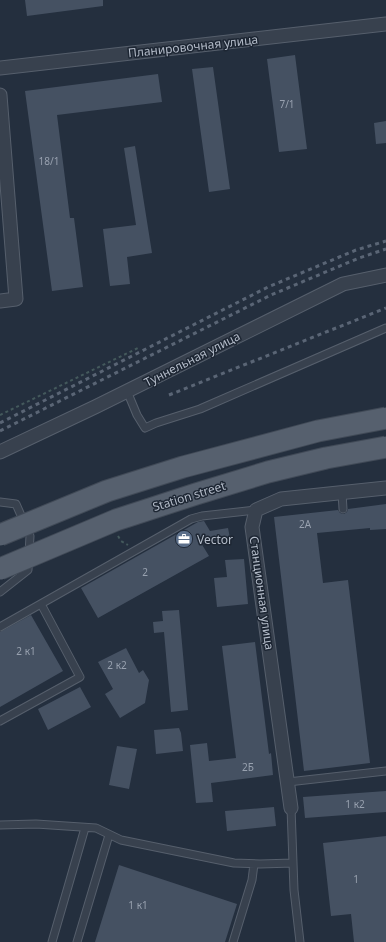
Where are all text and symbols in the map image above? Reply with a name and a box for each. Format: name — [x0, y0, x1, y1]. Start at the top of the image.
street label: Планировочная улица — [127, 31, 259, 61]
house number: 7/1 — [279, 97, 295, 111]
house number: 18/1 — [39, 154, 59, 168]
street label: Туннельная улица — [141, 327, 243, 391]
street label: Station street — [150, 477, 228, 515]
house number: 2А — [299, 517, 312, 531]
office icon: Vector — [174, 529, 194, 549]
place label: Vector — [197, 531, 233, 548]
street label: Станционная улица — [246, 535, 278, 651]
house number: 2 — [142, 565, 148, 579]
house number: 2 к1 — [16, 644, 36, 658]
house number: 2 к2 — [107, 658, 127, 672]
house number: 2Б — [242, 760, 254, 774]
house number: 1 к2 — [345, 797, 365, 811]
house number: 1 — [353, 872, 359, 886]
house number: 1 к1 — [128, 898, 148, 912]

